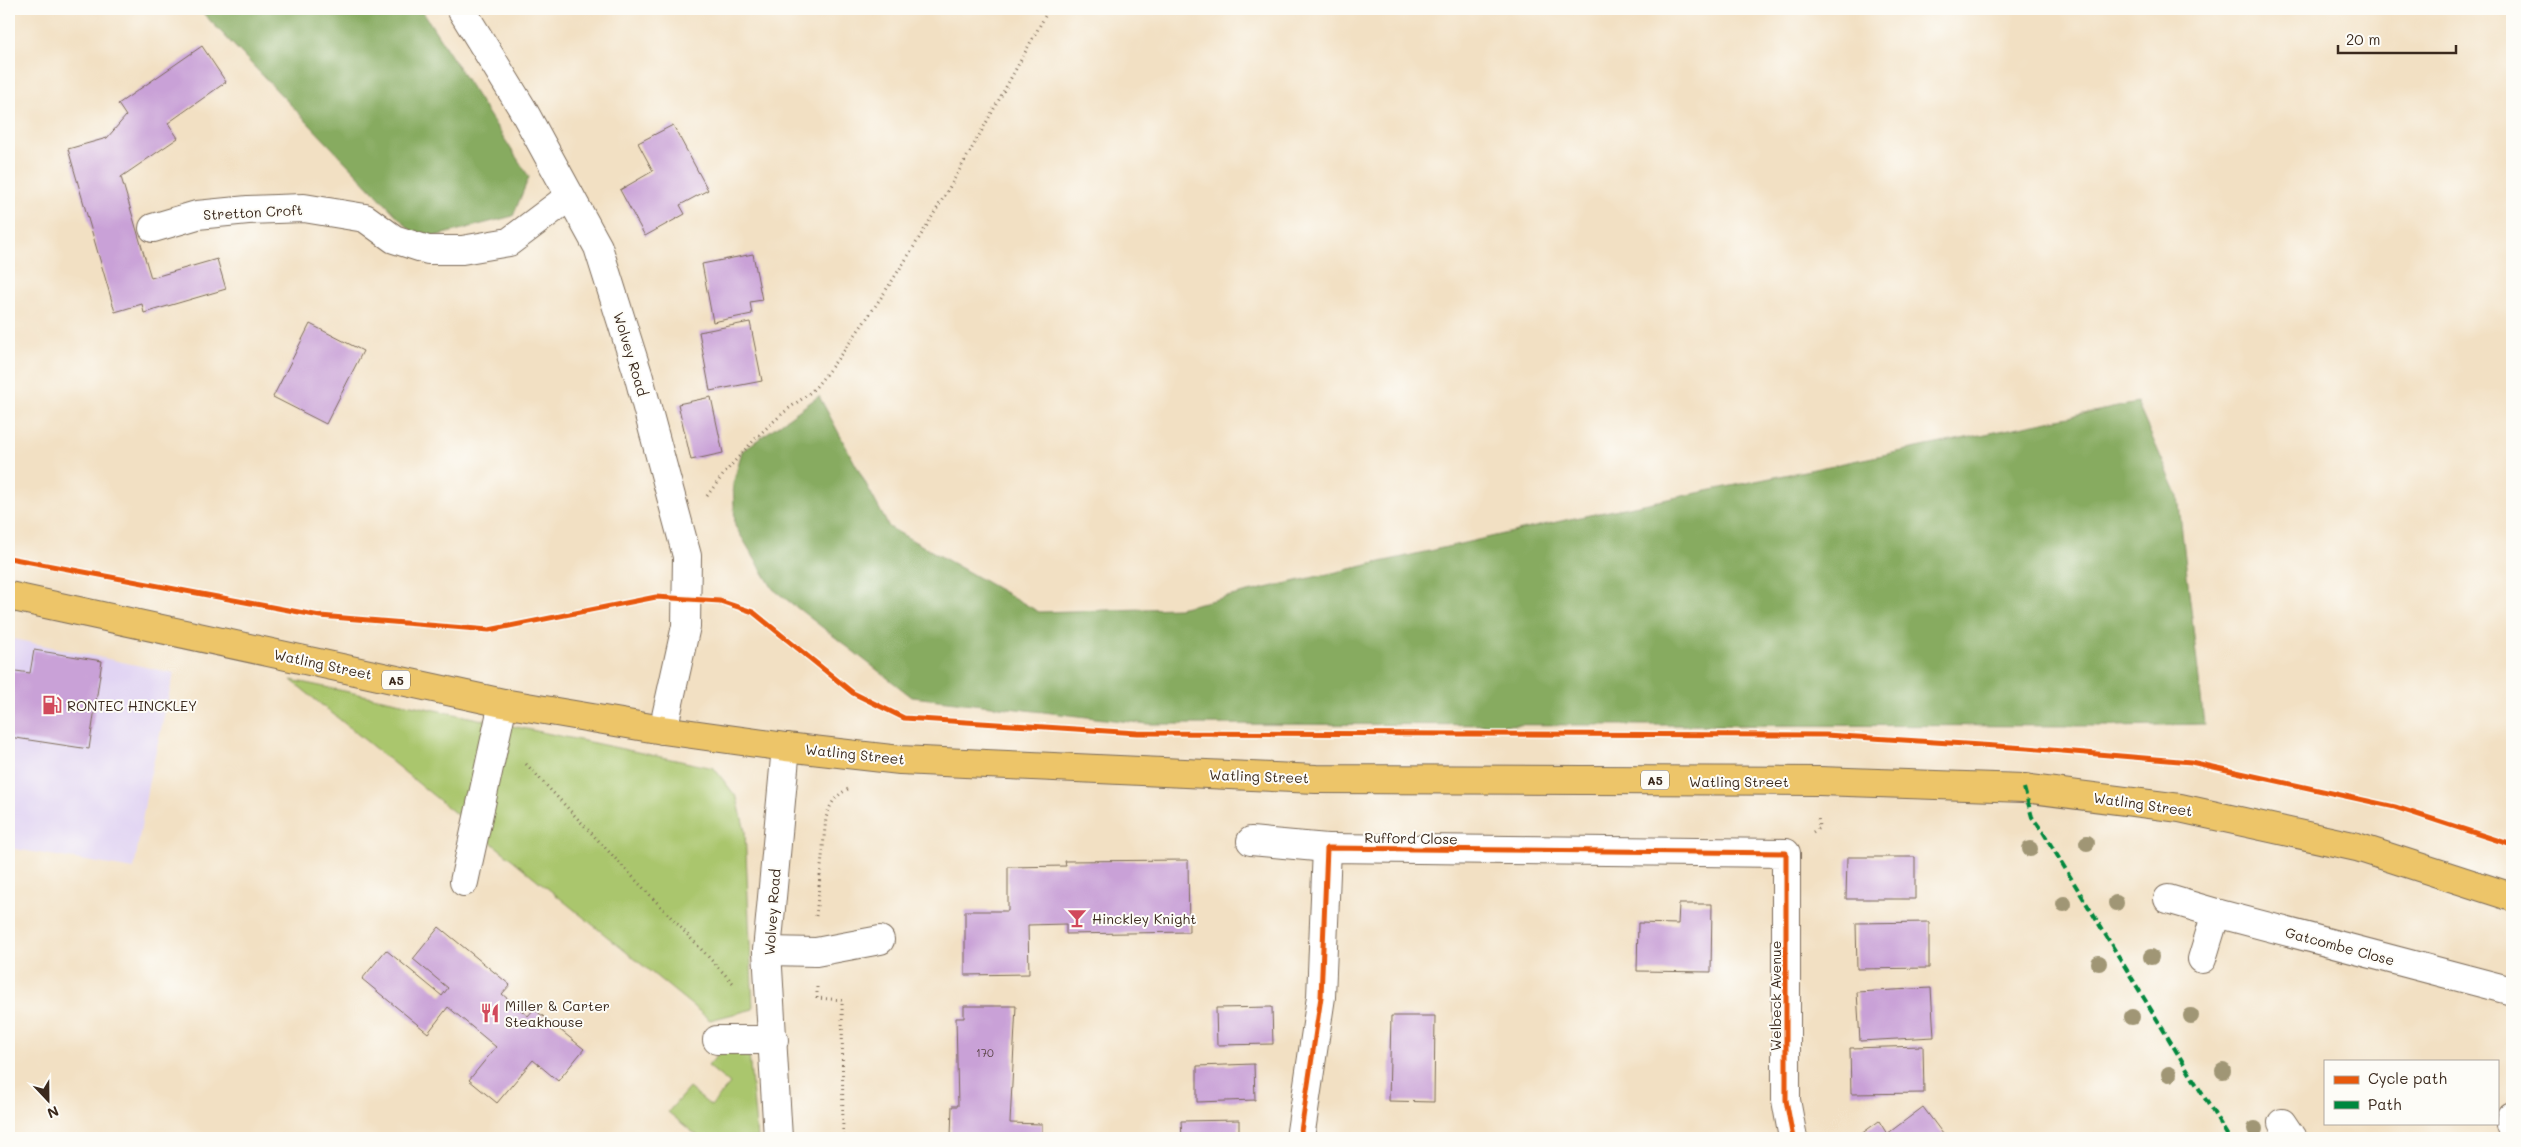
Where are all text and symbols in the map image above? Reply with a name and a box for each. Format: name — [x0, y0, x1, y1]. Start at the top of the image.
scale bar — [2338, 22, 2456, 54]
text: 20 m — [2346, 29, 2380, 49]
street label: Stretton Croft — [203, 200, 303, 224]
street label: Wolvey Road — [609, 310, 653, 398]
street label: Watling Street — [272, 644, 374, 684]
road number: A5 — [382, 670, 410, 690]
fuel station icon: RONTEC HINCKLEY — [41, 694, 63, 716]
place label: RONTEC HINCKLEY — [67, 696, 197, 715]
street label: Watling Street — [804, 739, 906, 769]
street label: Watling Street — [1209, 765, 1309, 787]
road number: A5 — [1641, 770, 1669, 790]
street label: Watling Street — [1689, 772, 1789, 791]
street label: Watling Street — [2092, 788, 2194, 820]
street label: Rufford Close — [1364, 828, 1458, 848]
street label: Wolvey Road — [759, 868, 785, 956]
bar icon: Hinckley Knight — [1066, 907, 1088, 929]
place label: Hinckley Knight — [1092, 909, 1196, 928]
street label: Gatcombe Close — [2283, 922, 2397, 970]
street label: Welbeck Avenue — [1766, 941, 1785, 1051]
place label: Miller & Carter Steakhouse — [505, 996, 610, 1031]
restaurant icon: Miller & Carter Steakhouse — [479, 1002, 501, 1024]
house number: 170 — [976, 1045, 994, 1060]
legend — [2324, 1060, 2498, 1124]
text: Cycle path — [2368, 1068, 2447, 1088]
north arrow — [22, 1074, 72, 1124]
text: Path — [2368, 1094, 2402, 1114]
text: N — [45, 1102, 62, 1123]

